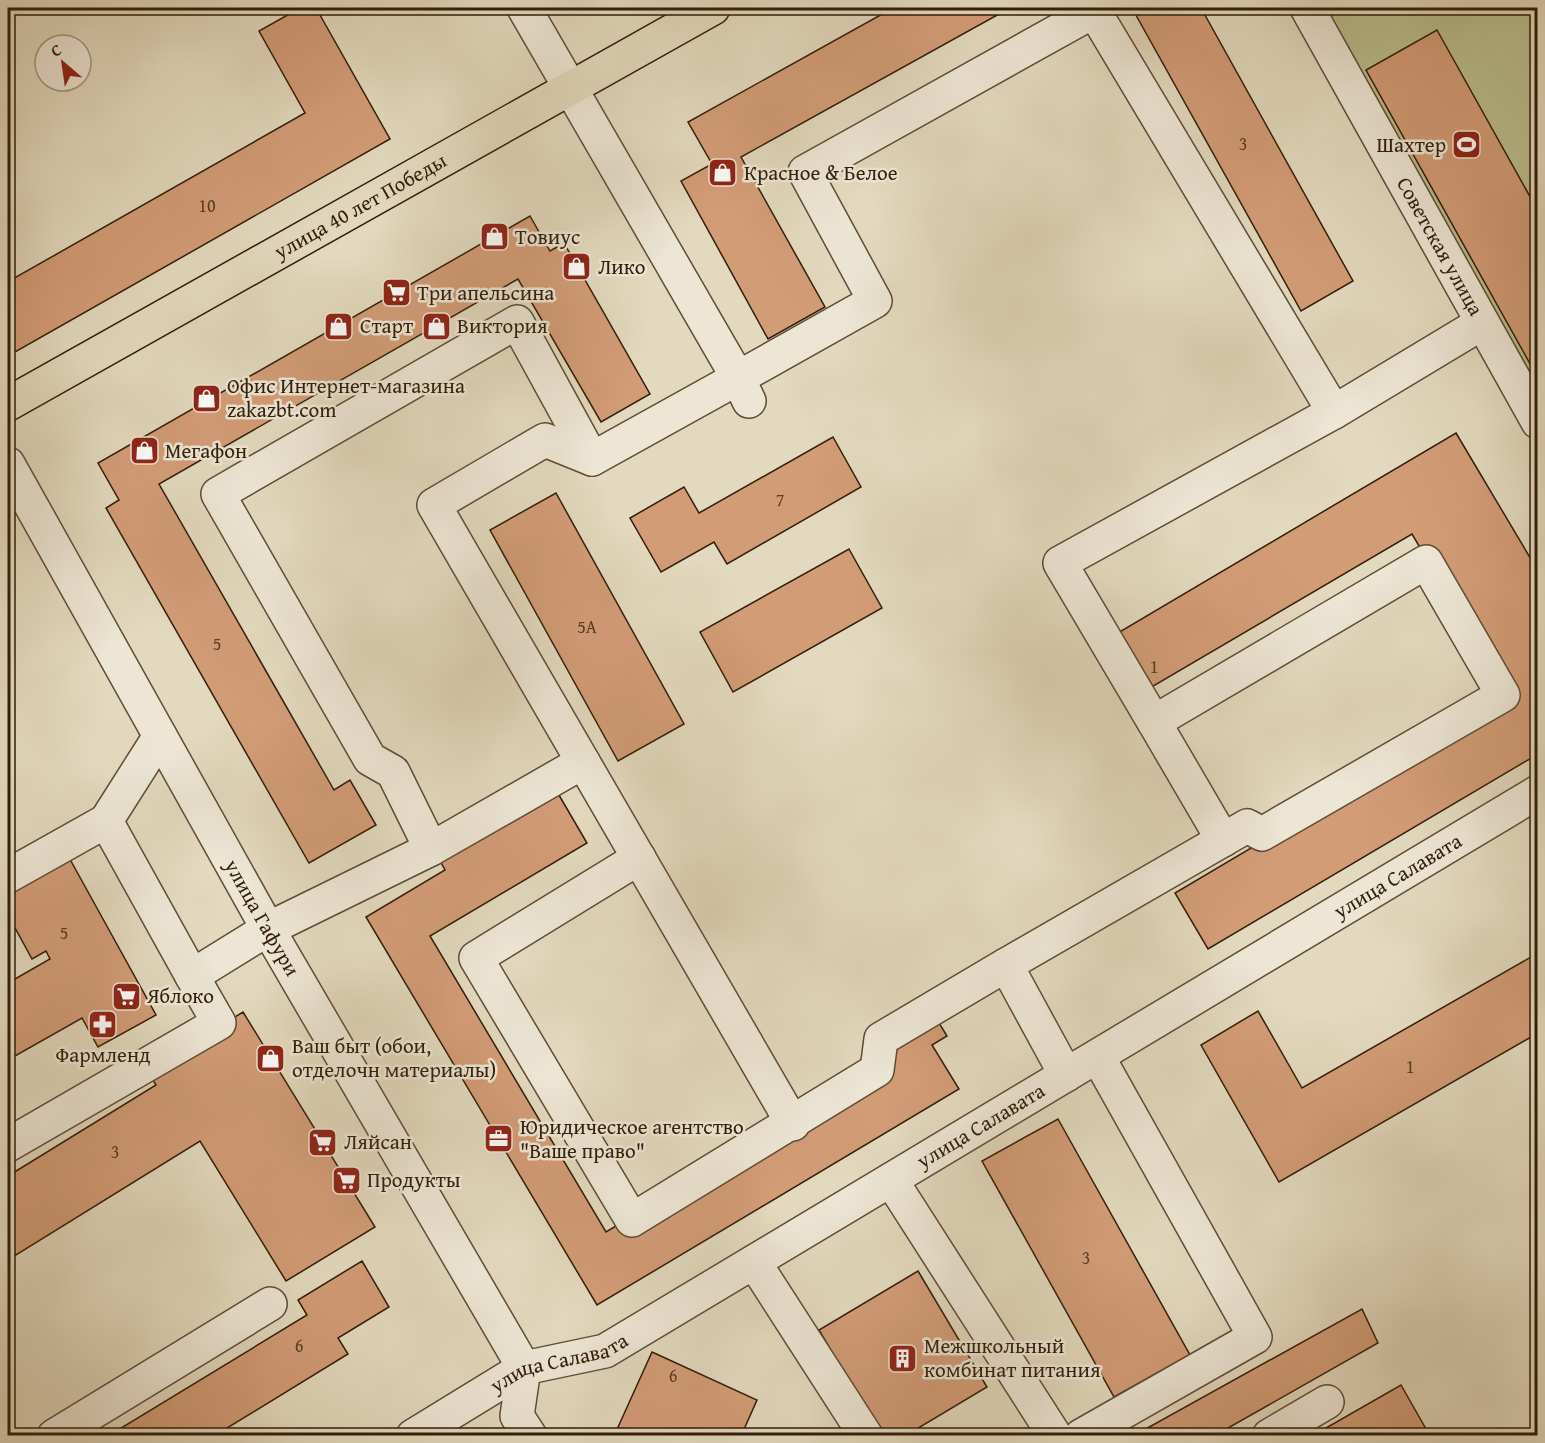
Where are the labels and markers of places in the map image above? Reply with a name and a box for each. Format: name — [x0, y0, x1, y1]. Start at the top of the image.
place label: Шахтер — [1376, 129, 1446, 160]
sports icon: Шахтер — [1451, 129, 1483, 161]
shop icon: Красное & Белое — [707, 157, 739, 189]
place label: Красное & Белое — [744, 157, 898, 188]
shop icon: Товиус — [478, 221, 510, 253]
place label: Товиус — [515, 221, 580, 252]
shop icon: Лико — [561, 251, 593, 283]
place label: Лико — [598, 251, 646, 282]
supermarket icon: Три апельсина — [380, 277, 412, 309]
place label: Три апельсина — [417, 277, 554, 308]
shop icon: Старт — [323, 310, 355, 342]
place label: Старт — [360, 310, 413, 341]
shop icon: Виктория — [420, 310, 452, 342]
place label: Виктория — [457, 310, 548, 341]
place label: Офис Интернет-магазина zakazbt.com — [227, 370, 465, 425]
shop icon: Офис Интернет-магазина zakazbt.com — [190, 382, 222, 414]
shop icon: Мегафон — [128, 435, 160, 467]
place label: Мегафон — [165, 435, 247, 466]
supermarket icon: Яблоко — [110, 980, 142, 1012]
place label: Яблоко — [146, 980, 214, 1011]
pharmacy icon: Фармленд — [87, 1008, 119, 1040]
place label: Ваш быт (обои, отделочн материалы) — [292, 1030, 496, 1085]
place label: Фармленд — [56, 1039, 151, 1070]
shop icon: Ваш быт (обои, отделочн материалы) — [255, 1042, 287, 1074]
place label: Юридическое агентство "Ваше право" — [520, 1111, 744, 1166]
office icon: Юридическое агентство "Ваше право" — [483, 1123, 515, 1155]
supermarket icon: Ляйсан — [307, 1126, 339, 1158]
place label: Ляйсан — [344, 1126, 412, 1157]
supermarket icon: Продукты — [330, 1164, 362, 1196]
place label: Продукты — [367, 1164, 461, 1195]
place label: Межшкольный комбинат питания — [924, 1330, 1101, 1385]
building icon: Межшкольный комбинат питания — [887, 1342, 919, 1374]

